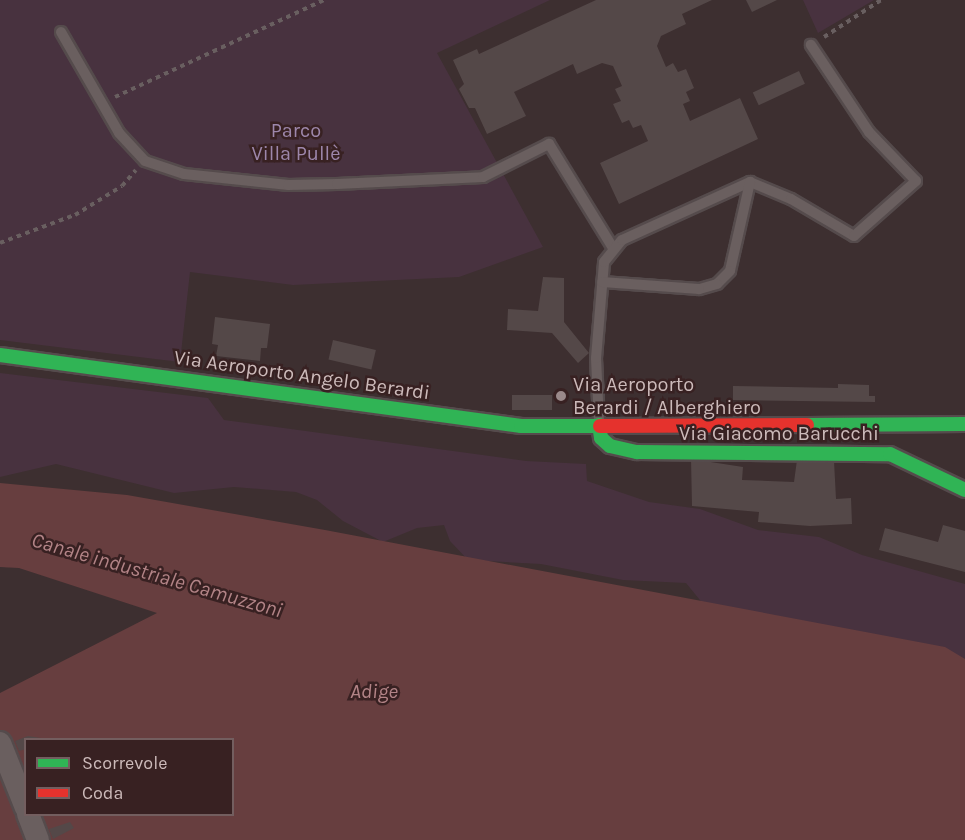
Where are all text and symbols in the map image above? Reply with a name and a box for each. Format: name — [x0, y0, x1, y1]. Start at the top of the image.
park label: Parco Villa Pullè — [252, 119, 340, 166]
street label: Via Aeroporto Angelo Berardi — [172, 345, 432, 405]
place label: Via Aeroporto Berardi / Alberghiero — [573, 372, 761, 419]
marker: Via Aeroporto Berardi / Alberghiero — [554, 389, 568, 403]
street label: Via Giacomo Barucchi — [679, 421, 879, 445]
water label: Canale industriale Camuzzoni — [29, 527, 285, 623]
water label: Adige — [350, 678, 398, 704]
legend — [24, 738, 234, 816]
text: Scorrevole — [82, 752, 167, 774]
text: Coda — [82, 782, 123, 804]

